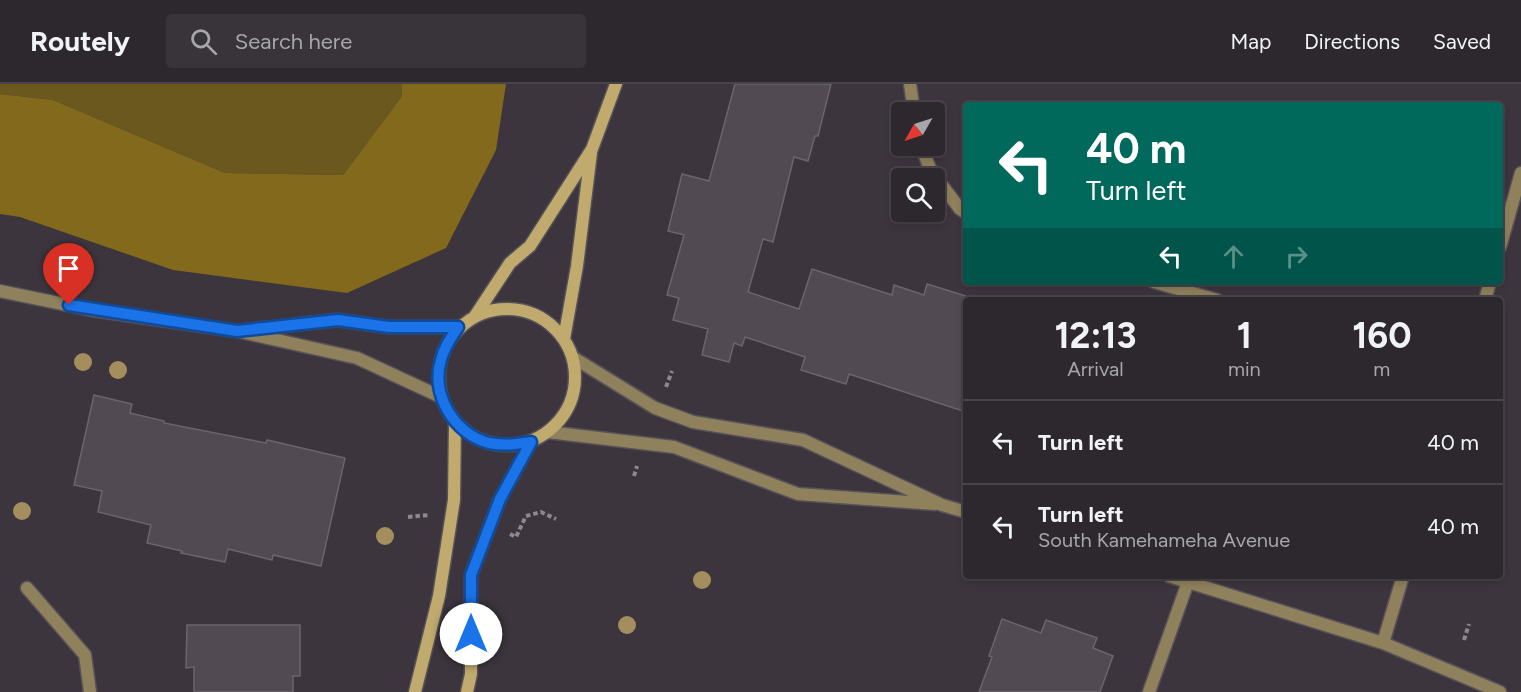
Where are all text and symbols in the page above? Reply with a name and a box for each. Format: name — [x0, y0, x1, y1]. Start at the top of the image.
search box — [166, 14, 586, 68]
text: Routely — [30, 24, 130, 58]
icon: search — [187, 25, 220, 58]
text: Search here — [235, 28, 352, 55]
text: Map — [1230, 29, 1271, 54]
text: Directions — [1304, 29, 1400, 54]
text: Saved — [1433, 29, 1491, 54]
north arrow — [891, 102, 945, 156]
map controls — [891, 102, 945, 222]
text: 40 m — [1086, 123, 1186, 174]
icon: left — [987, 126, 1065, 204]
button: search — [891, 168, 945, 222]
text: Turn left — [1086, 174, 1186, 207]
icon: left — [1154, 240, 1187, 273]
icon: ahead — [1217, 240, 1250, 273]
icon: right — [1280, 240, 1313, 273]
pin — [43, 243, 94, 305]
icon: arrive — [52, 252, 85, 285]
text: 12:13 — [1054, 314, 1137, 357]
text: 1 — [1237, 314, 1252, 357]
text: 160 — [1352, 314, 1412, 357]
text: Arrival — [1067, 357, 1124, 381]
text: min — [1228, 357, 1261, 381]
text: m — [1373, 357, 1390, 381]
icon: left — [987, 426, 1020, 459]
text: Turn left — [1038, 429, 1124, 456]
text: 40 m — [1427, 429, 1479, 456]
text: Turn left — [1038, 501, 1124, 528]
icon: left — [987, 510, 1020, 543]
text: 40 m — [1427, 513, 1479, 540]
text: South Kamehameha Avenue — [1038, 528, 1290, 552]
position arrow — [439, 602, 503, 666]

